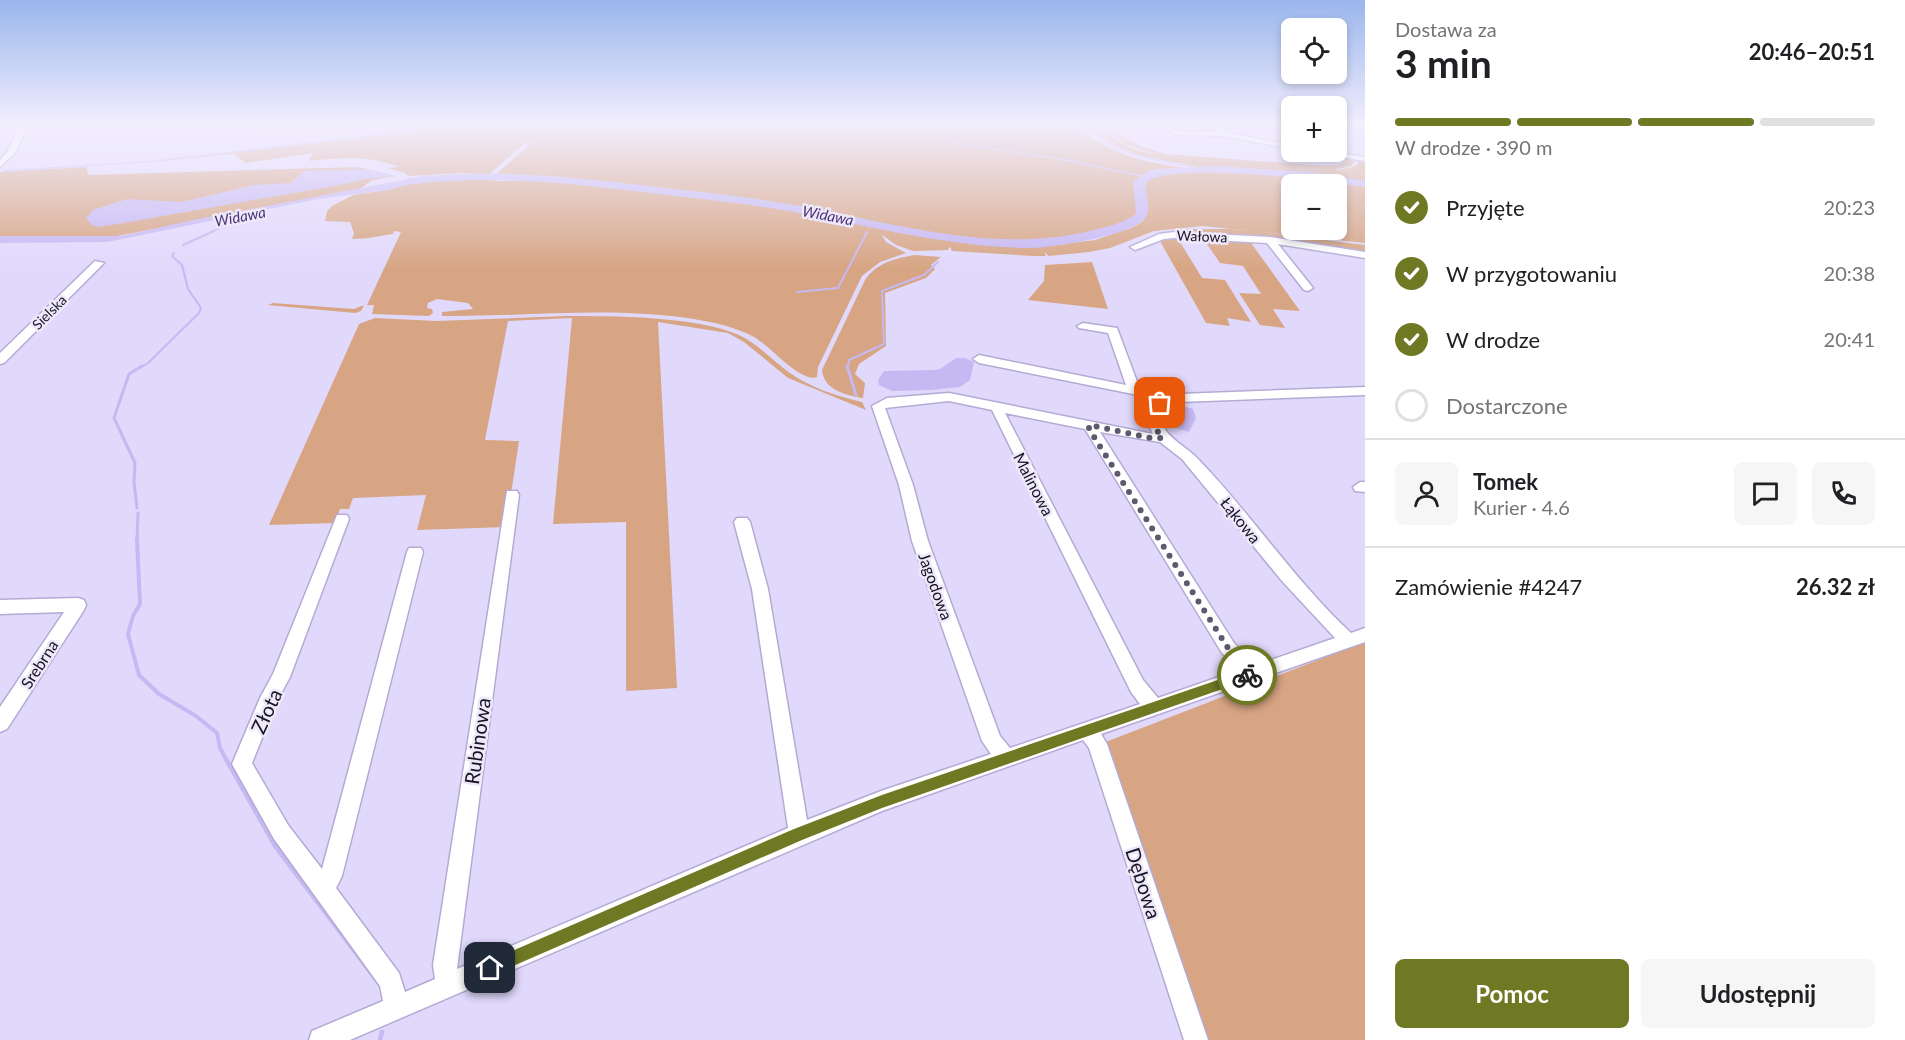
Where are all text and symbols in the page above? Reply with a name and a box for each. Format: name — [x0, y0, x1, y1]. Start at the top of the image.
text: Dostawa za — [1395, 17, 1497, 41]
map controls — [1281, 18, 1347, 240]
button: locate — [1281, 18, 1347, 84]
text: 20:46–20:51 — [1749, 38, 1875, 65]
text: 3 min — [1395, 40, 1492, 86]
button: + — [1281, 96, 1347, 162]
text: W drodze · 390 m — [1395, 135, 1552, 159]
button: − — [1281, 174, 1347, 240]
icon: check — [1395, 191, 1428, 224]
text: Przyjęte — [1446, 194, 1525, 221]
text: 20:23 — [1824, 195, 1875, 219]
water label: Widawa — [801, 201, 855, 229]
water label: Widawa — [213, 202, 267, 230]
street label: Wałowa — [1176, 227, 1228, 245]
icon: check — [1395, 257, 1428, 290]
text: W przygotowaniu — [1446, 260, 1617, 287]
text: 20:38 — [1824, 261, 1875, 285]
street label: Sielska — [28, 291, 70, 333]
icon: check — [1395, 323, 1428, 356]
text: W drodze — [1446, 326, 1540, 353]
text: 20:41 — [1824, 327, 1875, 351]
pin — [1134, 377, 1185, 428]
icon: bag — [1143, 386, 1176, 419]
text: Dostarczone — [1446, 392, 1568, 419]
street label: Malinowa — [1010, 449, 1058, 519]
button: person — [1395, 462, 1458, 525]
button: chat — [1734, 462, 1797, 525]
button: phone — [1812, 462, 1875, 525]
text: Tomek — [1473, 468, 1538, 495]
street label: Łąkowa — [1217, 493, 1265, 547]
text: Kurier · 4.6 — [1473, 495, 1570, 519]
street label: Jagodowa — [915, 550, 957, 622]
text: Zamówienie #4247 — [1395, 573, 1582, 600]
text: 26.32 zł — [1796, 573, 1875, 600]
street label: Srebrna — [16, 636, 62, 692]
courier — [1217, 645, 1277, 705]
icon: bike — [1231, 659, 1264, 692]
street label: Złota — [245, 685, 287, 737]
street label: Rubinowa — [459, 696, 495, 786]
street label: Dębowa — [1121, 844, 1167, 922]
pin — [464, 942, 515, 993]
icon: home — [473, 951, 506, 984]
button: Pomoc — [1395, 959, 1629, 1028]
button: Udostępnij — [1641, 959, 1875, 1028]

